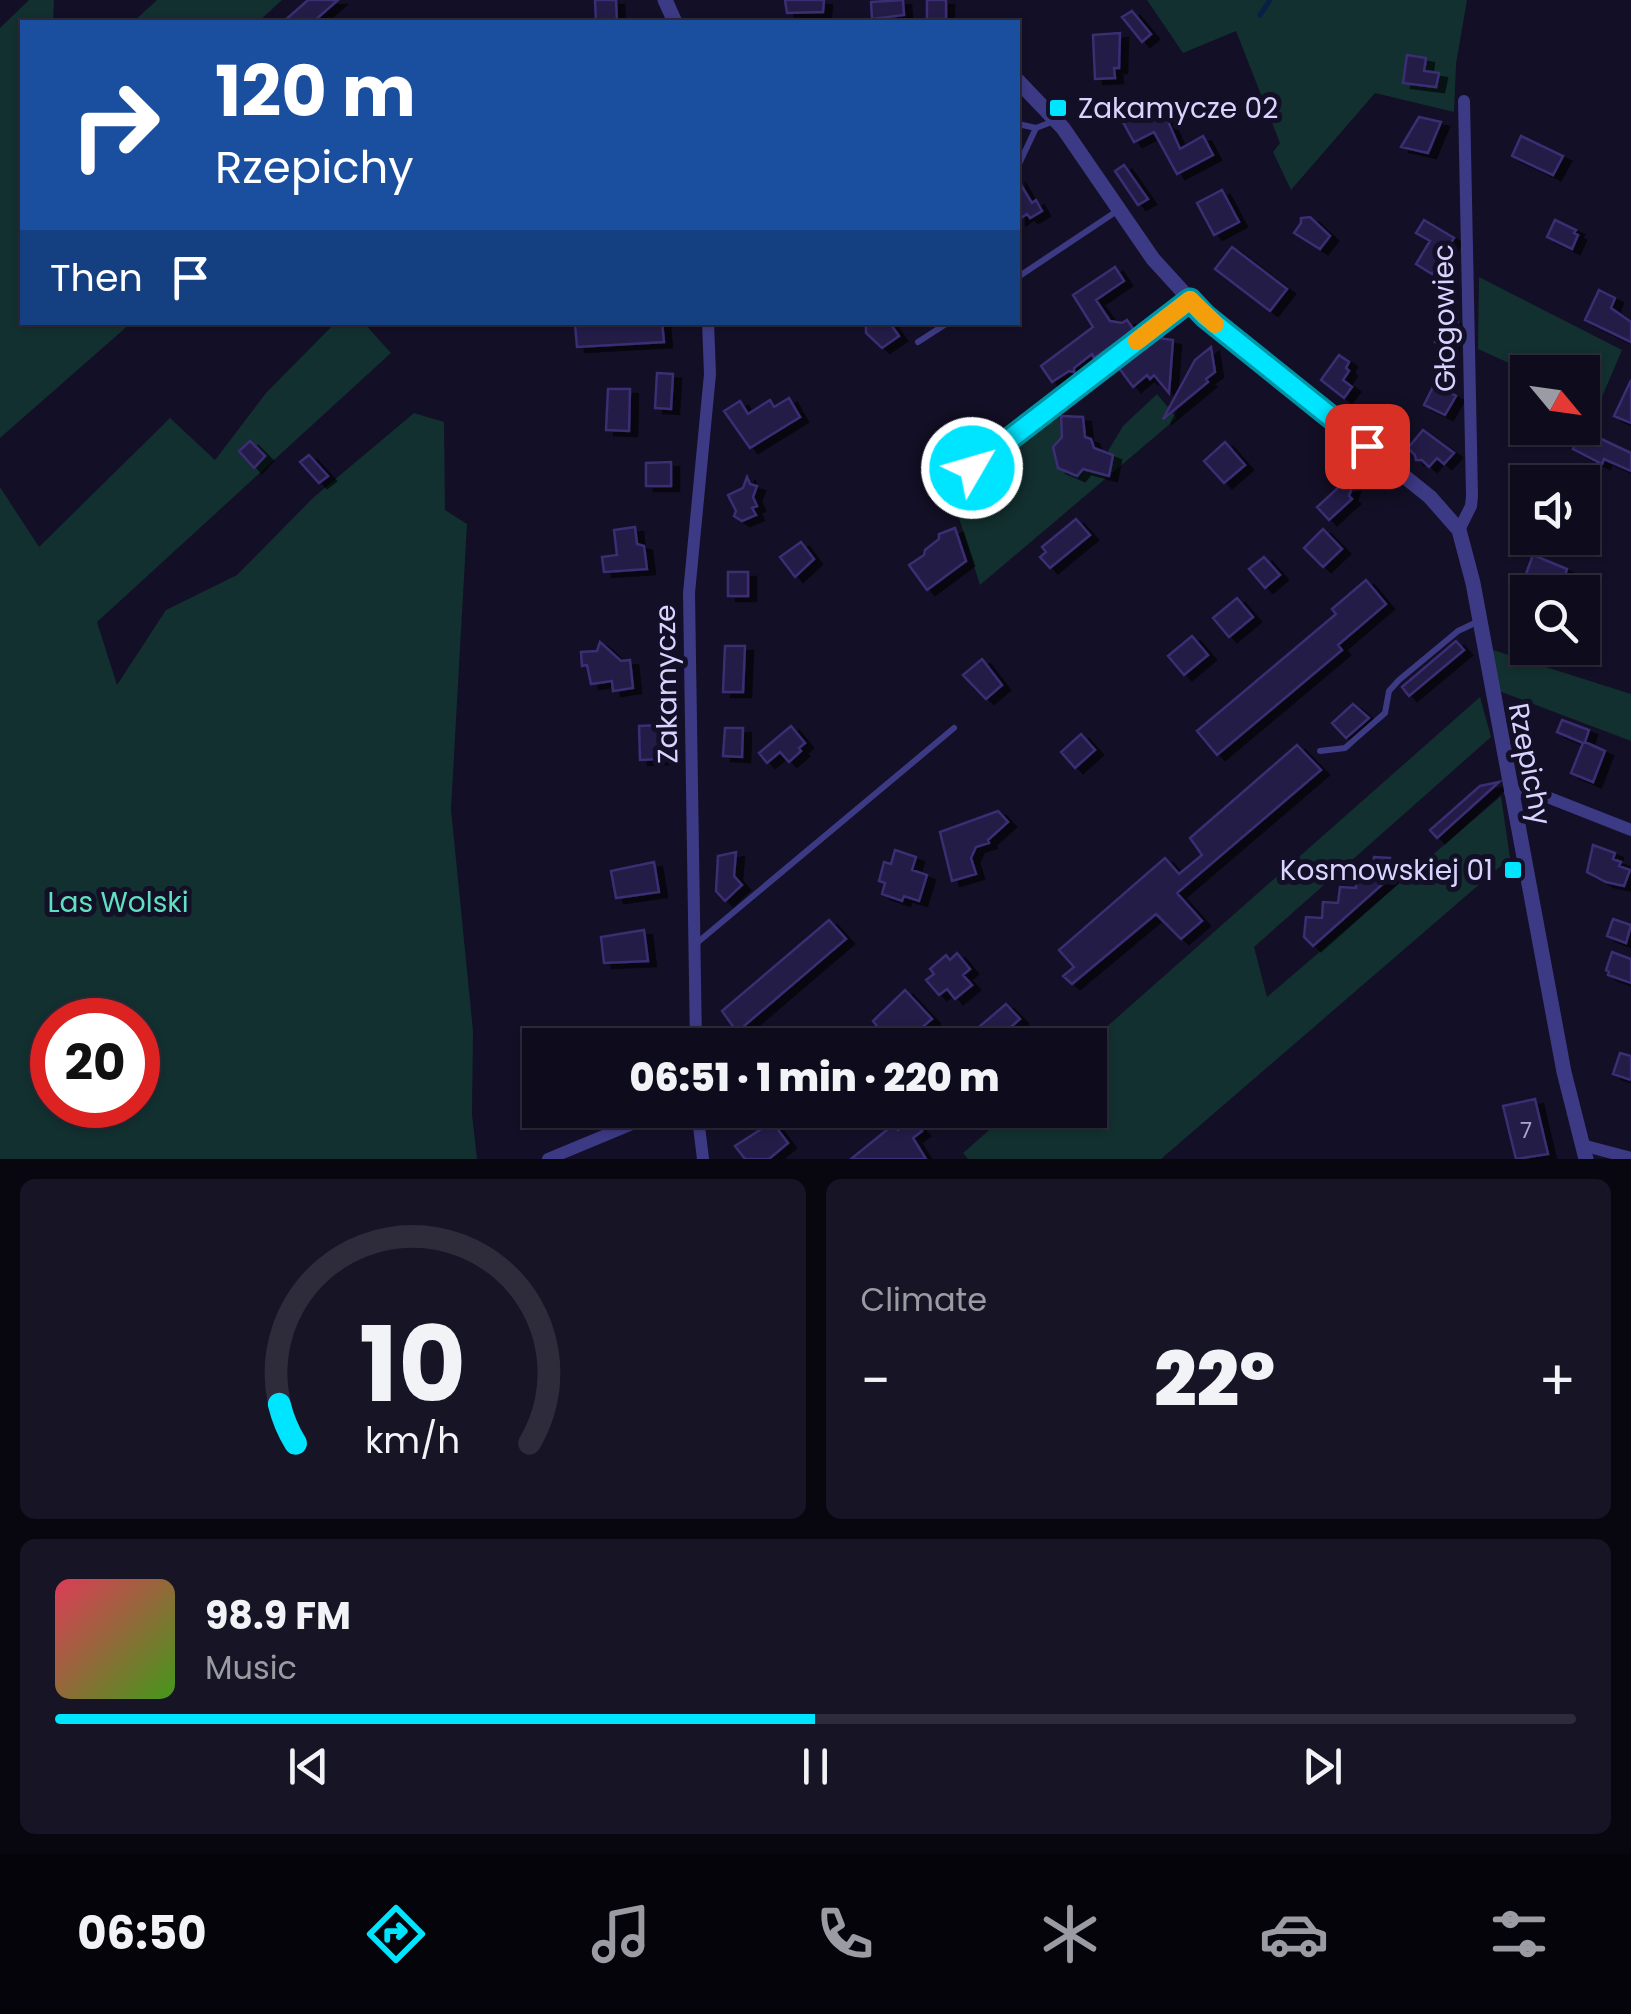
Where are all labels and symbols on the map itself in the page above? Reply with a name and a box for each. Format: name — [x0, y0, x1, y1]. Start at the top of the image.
place label: Zakamycze 02 — [1078, 89, 1278, 128]
marker: Zakamycze 02 — [1047, 97, 1069, 119]
street label: Głogowiec — [1424, 244, 1465, 392]
north arrow — [1510, 355, 1600, 445]
pin — [1325, 404, 1410, 489]
position arrow — [920, 416, 1024, 520]
street label: Zakamycze — [646, 604, 687, 764]
street label: Rzepichy — [1499, 700, 1560, 829]
place label: Kosmowskiej 01 — [1280, 851, 1493, 890]
marker: Kosmowskiej 01 — [1502, 859, 1524, 881]
park label: Las Wolski — [47, 883, 189, 922]
speed limit sign: 20 — [30, 998, 160, 1128]
house number: 7 — [1520, 1115, 1532, 1146]

